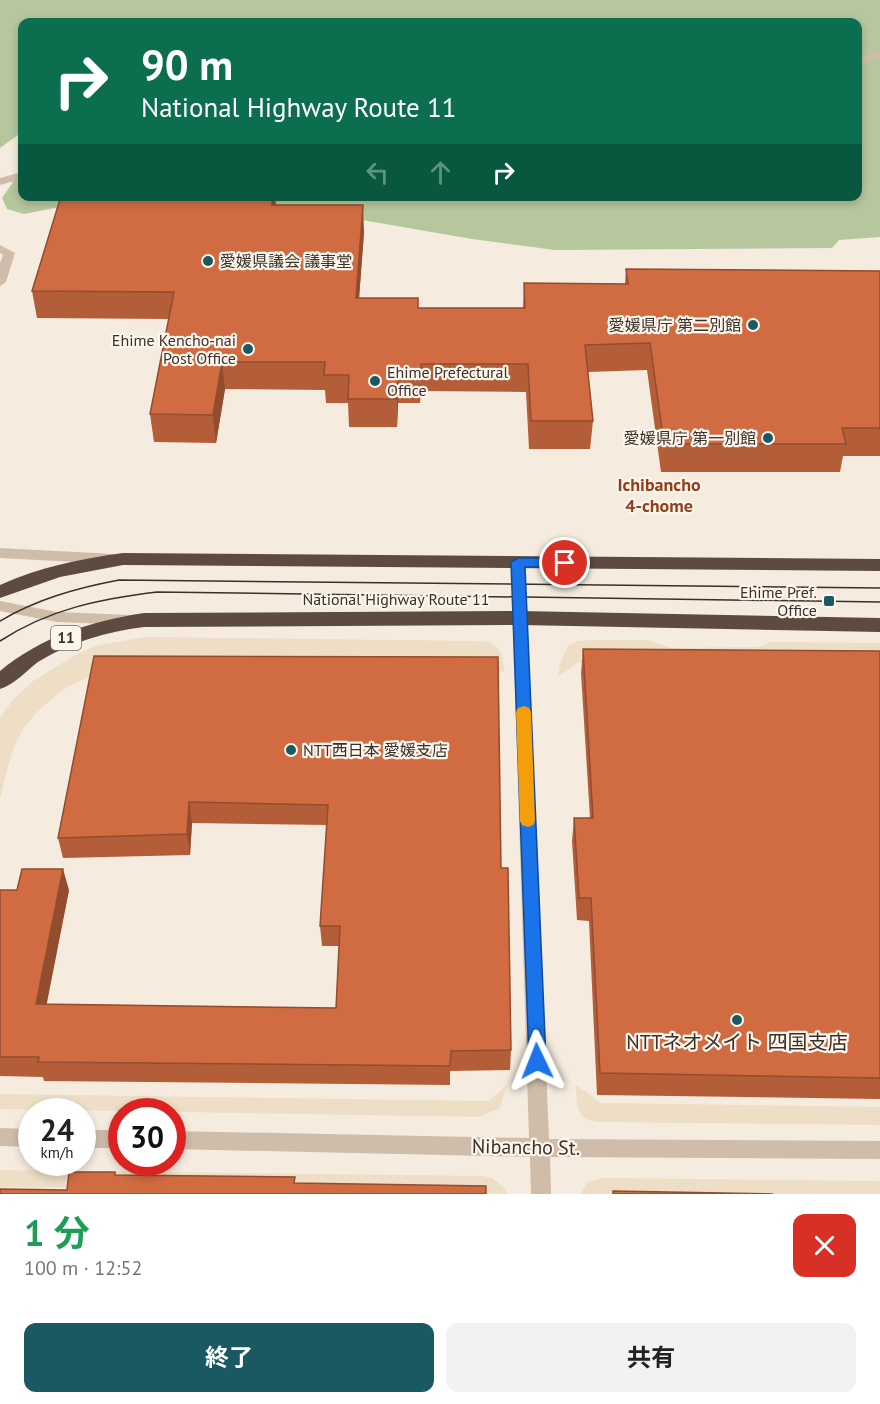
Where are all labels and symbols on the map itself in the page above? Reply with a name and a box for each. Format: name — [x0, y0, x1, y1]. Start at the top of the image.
place label: 愛媛県議会 議事堂 — [220, 251, 352, 271]
marker: 愛媛県議会 議事堂 — [201, 254, 215, 268]
place label: 愛媛県庁 第二別館 — [609, 315, 741, 335]
marker: 愛媛県庁 第二別館 — [746, 318, 760, 332]
place label: Ehime Kencho-nai Post Office — [112, 330, 236, 368]
marker: Ehime Kencho-nai Post Office — [241, 342, 255, 356]
place label: Ehime Prefectural Office — [387, 362, 508, 400]
marker: Ehime Prefectural Office — [368, 374, 382, 388]
place label: 愛媛県庁 第一別館 — [624, 428, 756, 448]
marker: 愛媛県庁 第一別館 — [761, 431, 775, 445]
district label: Ichibancho 4-chome — [617, 473, 701, 517]
pin — [539, 537, 590, 588]
place label: Ehime Pref. Office — [740, 582, 817, 620]
street label: National Highway Route 11 — [303, 589, 489, 609]
marker: Ehime Pref. Office — [822, 594, 836, 608]
road number: 11 — [51, 626, 81, 650]
place label: NTT西日本 愛媛支店 — [303, 740, 448, 760]
marker: NTT西日本 愛媛支店 — [284, 743, 298, 757]
marker: NTTネオメイト 四国支店 — [730, 1013, 744, 1027]
position arrow — [505, 1029, 569, 1093]
place label: NTTネオメイト 四国支店 — [626, 1029, 848, 1055]
speed limit sign: 30 — [108, 1098, 186, 1176]
street label: Nibancho St. — [472, 1133, 580, 1161]

